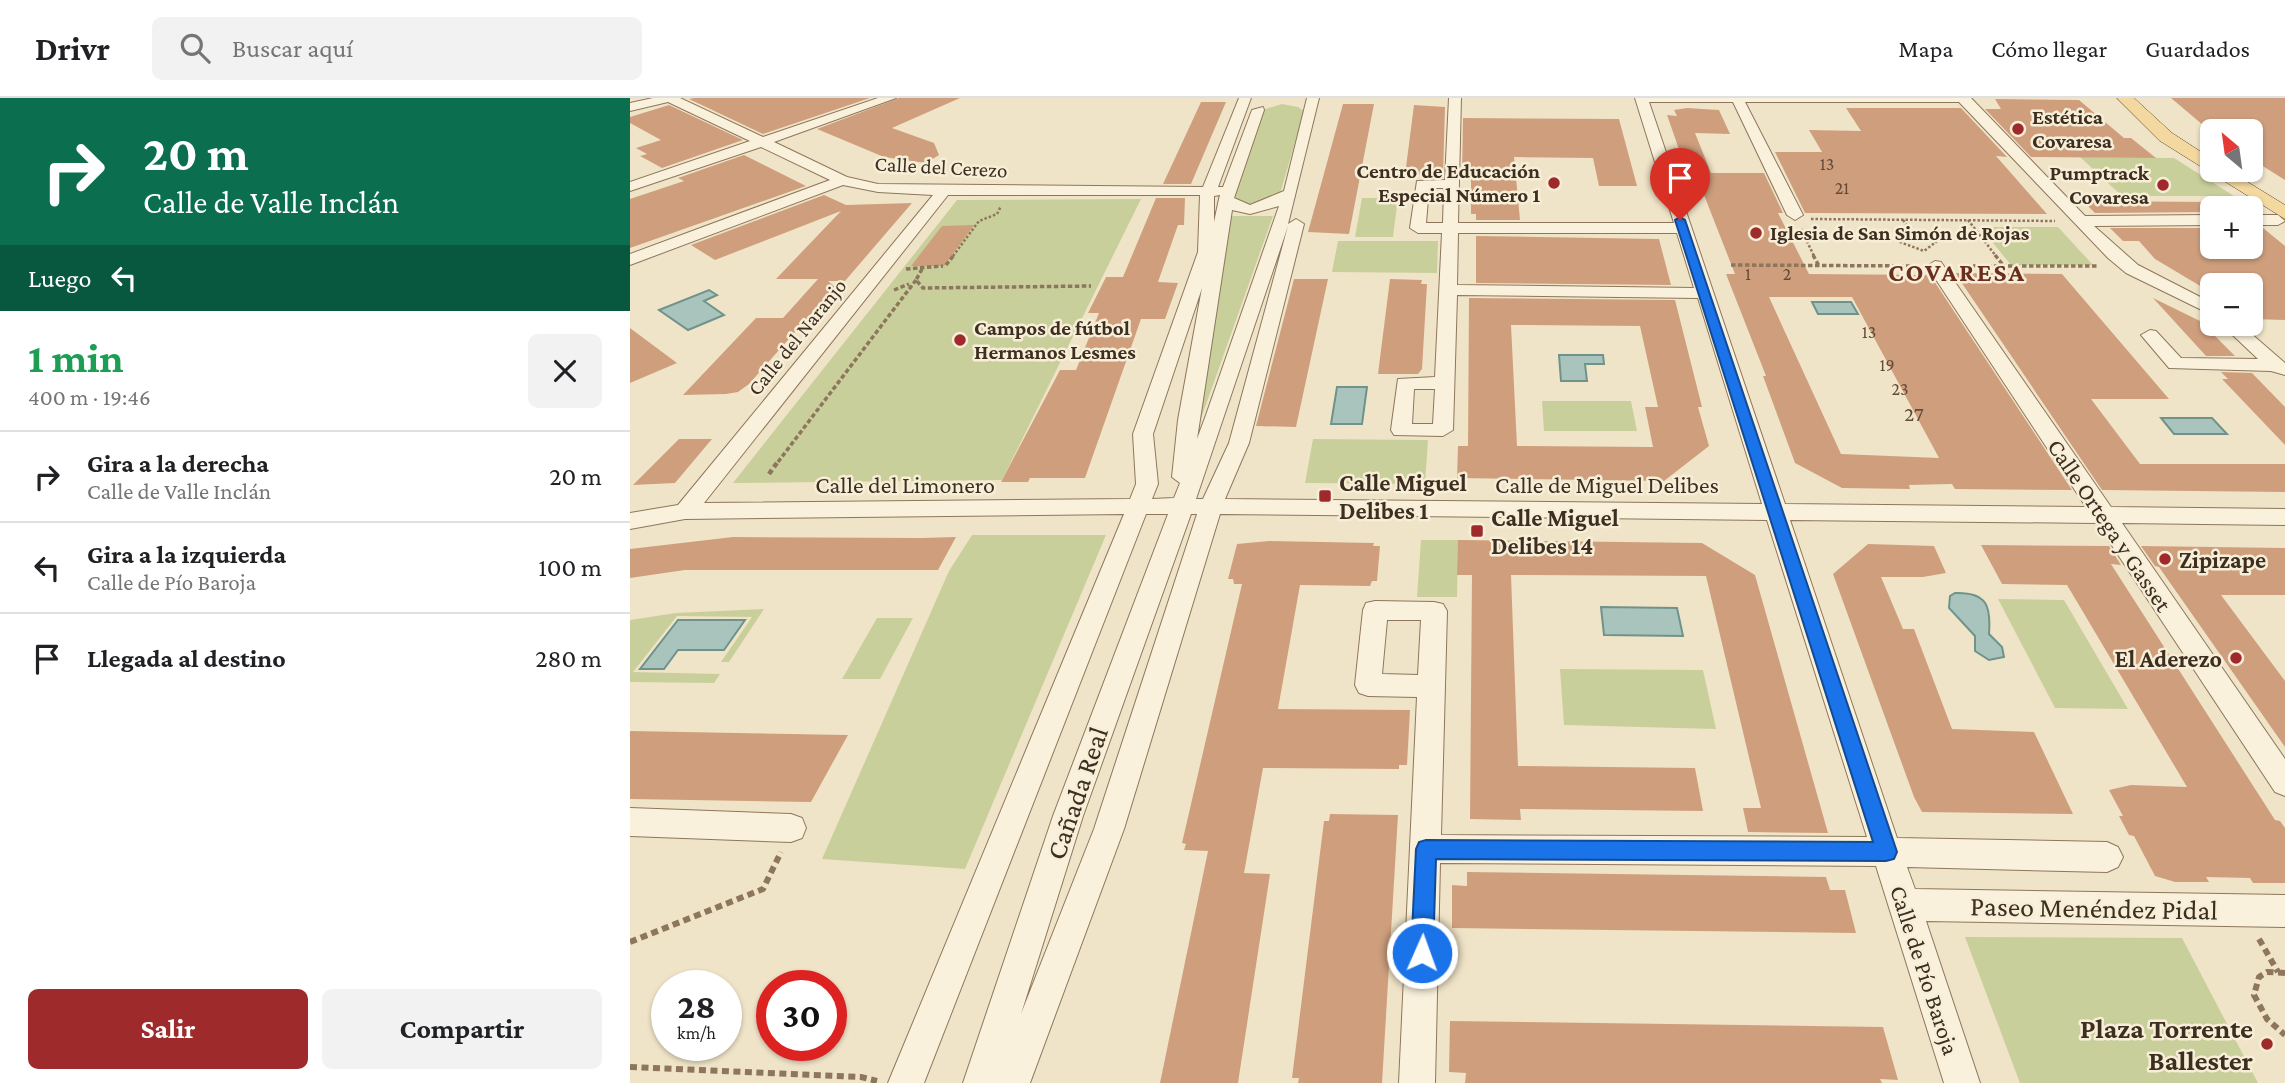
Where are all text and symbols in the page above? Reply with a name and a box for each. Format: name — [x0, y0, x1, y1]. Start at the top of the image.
search box — [152, 17, 642, 80]
icon: search — [176, 29, 214, 67]
text: Drivr — [35, 30, 110, 67]
text: Buscar aquí — [232, 34, 353, 63]
text: Mapa — [1899, 35, 1953, 62]
text: Cómo llegar — [1991, 35, 2107, 62]
text: Guardados — [2145, 35, 2250, 62]
place label: Estética Covaresa — [2032, 105, 2113, 153]
north arrow — [2200, 119, 2263, 182]
map controls — [2200, 119, 2263, 336]
marker: Estética Covaresa — [2010, 121, 2026, 137]
icon: right — [28, 126, 119, 217]
text: 20 m — [143, 126, 249, 181]
pin — [1650, 148, 1710, 220]
street label: Calle del Cerezo — [874, 152, 1008, 182]
house number: 13 — [1820, 154, 1834, 174]
place label: Centro de Educación Especial Número 1 — [1356, 159, 1540, 207]
icon: arrive — [1661, 159, 1699, 197]
place label: Pumptrack Covaresa — [2050, 161, 2150, 209]
marker: Centro de Educación Especial Número 1 — [1546, 175, 1562, 191]
marker: Pumptrack Covaresa — [2155, 177, 2171, 193]
house number: 21 — [1835, 178, 1849, 198]
text: Calle de Valle Inclán — [143, 184, 399, 220]
button: + — [2200, 196, 2263, 259]
place label: Iglesia de San Simón de Rojas — [1770, 221, 2030, 245]
marker: Iglesia de San Simón de Rojas — [1748, 225, 1764, 241]
district label: COVARESA — [1888, 258, 2026, 287]
icon: left — [105, 259, 143, 297]
text: Luego — [28, 264, 91, 293]
house number: 1 — [1745, 264, 1751, 284]
house number: 2 — [1783, 264, 1791, 284]
button: − — [2200, 273, 2263, 336]
street label: Calle del Naranjo — [743, 274, 851, 400]
place label: Campos de fútbol Hermanos Lesmes — [974, 316, 1136, 364]
house number: 13 — [1862, 322, 1876, 342]
marker: Campos de fútbol Hermanos Lesmes — [952, 332, 968, 348]
text: 1 min — [28, 334, 124, 381]
button: close — [528, 334, 602, 408]
house number: 19 — [1879, 355, 1895, 375]
house number: 23 — [1891, 379, 1909, 399]
text: 400 m · 19:46 — [28, 384, 151, 410]
house number: 27 — [1904, 402, 1924, 426]
street label: Calle Ortega y Gasset — [2042, 434, 2178, 617]
text: Gira a la derecha — [87, 449, 269, 478]
icon: right — [28, 458, 66, 496]
text: 20 m — [549, 462, 602, 491]
place label: Calle Miguel Delibes 1 — [1339, 469, 1467, 524]
street label: Calle del Limonero — [815, 471, 995, 498]
street label: Calle de Miguel Delibes — [1495, 471, 1719, 498]
text: Calle de Valle Inclán — [87, 478, 271, 504]
marker: Calle Miguel Delibes 1 — [1317, 488, 1333, 504]
place label: Calle Miguel Delibes 14 — [1491, 504, 1619, 559]
marker: Calle Miguel Delibes 14 — [1469, 523, 1485, 539]
text: Gira a la izquierda — [87, 540, 286, 569]
place label: Zipizape — [2179, 546, 2266, 573]
icon: left — [28, 549, 66, 587]
marker: Zipizape — [2157, 551, 2173, 567]
text: 100 m — [538, 553, 602, 582]
text: Calle de Pío Baroja — [87, 569, 256, 595]
icon: arrive — [28, 640, 66, 678]
text: Llegada al destino — [87, 644, 286, 673]
text: 280 m — [535, 644, 602, 673]
place label: El Aderezo — [2115, 645, 2222, 672]
marker: El Aderezo — [2228, 650, 2244, 666]
street label: Cañada Real — [1040, 723, 1114, 863]
street label: Calle de Pío Baroja — [1885, 882, 1965, 1058]
street label: Paseo Menéndez Pidal — [1970, 890, 2218, 926]
position arrow — [1385, 916, 1459, 990]
speed limit sign: 30 — [756, 970, 847, 1061]
text: 28 — [677, 987, 716, 1026]
button: Salir — [28, 989, 308, 1069]
button: Compartir — [322, 989, 602, 1069]
place label: Plaza Torrente Ballester — [2080, 1013, 2253, 1076]
text: km/h — [677, 1023, 716, 1043]
marker: Plaza Torrente Ballester — [2259, 1036, 2275, 1052]

